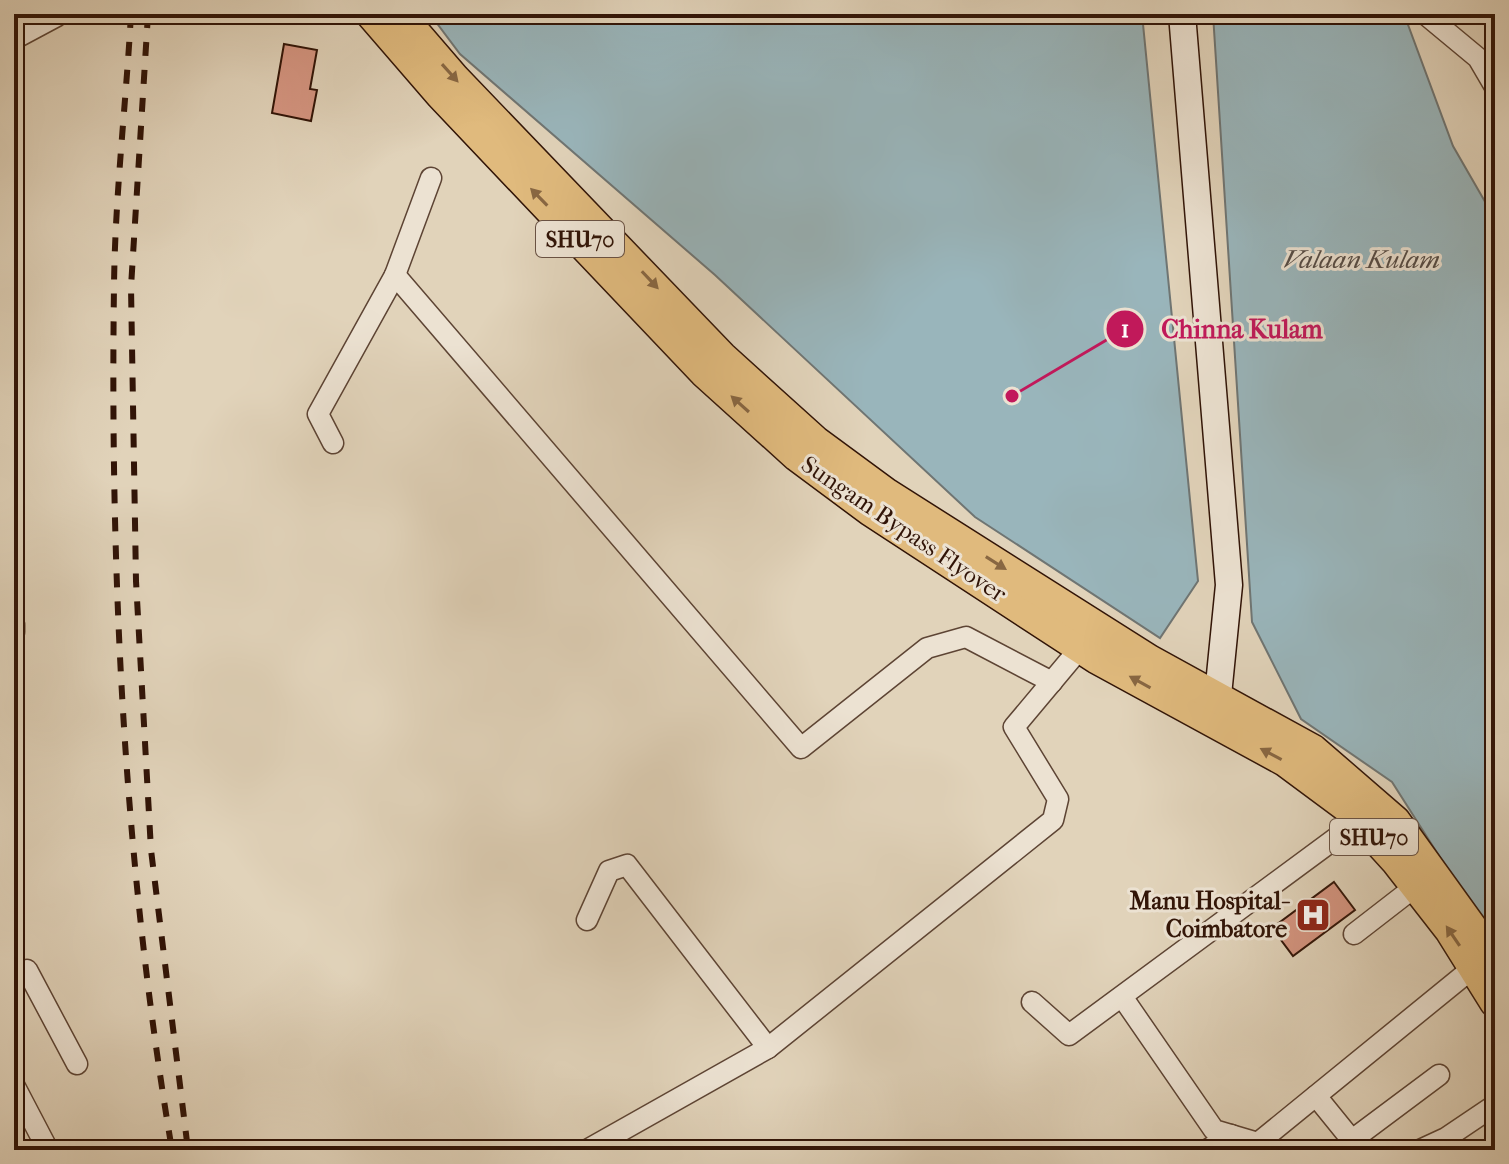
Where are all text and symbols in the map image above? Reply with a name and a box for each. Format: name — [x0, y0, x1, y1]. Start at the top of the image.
one-way arrow — [441, 63, 459, 82]
one-way arrow — [531, 188, 549, 207]
road number: SHU70 — [536, 221, 624, 257]
water label: Valaan Kulam — [1284, 244, 1440, 275]
one-way arrow — [641, 270, 659, 289]
callout: Chinna Kulam — [1105, 304, 1339, 354]
text: Chinna Kulam — [1161, 314, 1323, 345]
text: 1 — [1121, 315, 1129, 343]
one-way arrow — [730, 395, 749, 413]
street label: Sungam Bypass Flyover — [796, 450, 1012, 608]
one-way arrow — [985, 555, 1007, 569]
one-way arrow — [1128, 675, 1151, 689]
one-way arrow — [1260, 747, 1283, 760]
road number: SHU70 — [1330, 819, 1418, 855]
place label: Manu Hospital- Coimbatore — [1129, 887, 1291, 943]
hospital icon: Manu Hospital- Coimbatore — [1294, 896, 1332, 934]
one-way arrow — [1446, 925, 1461, 946]

